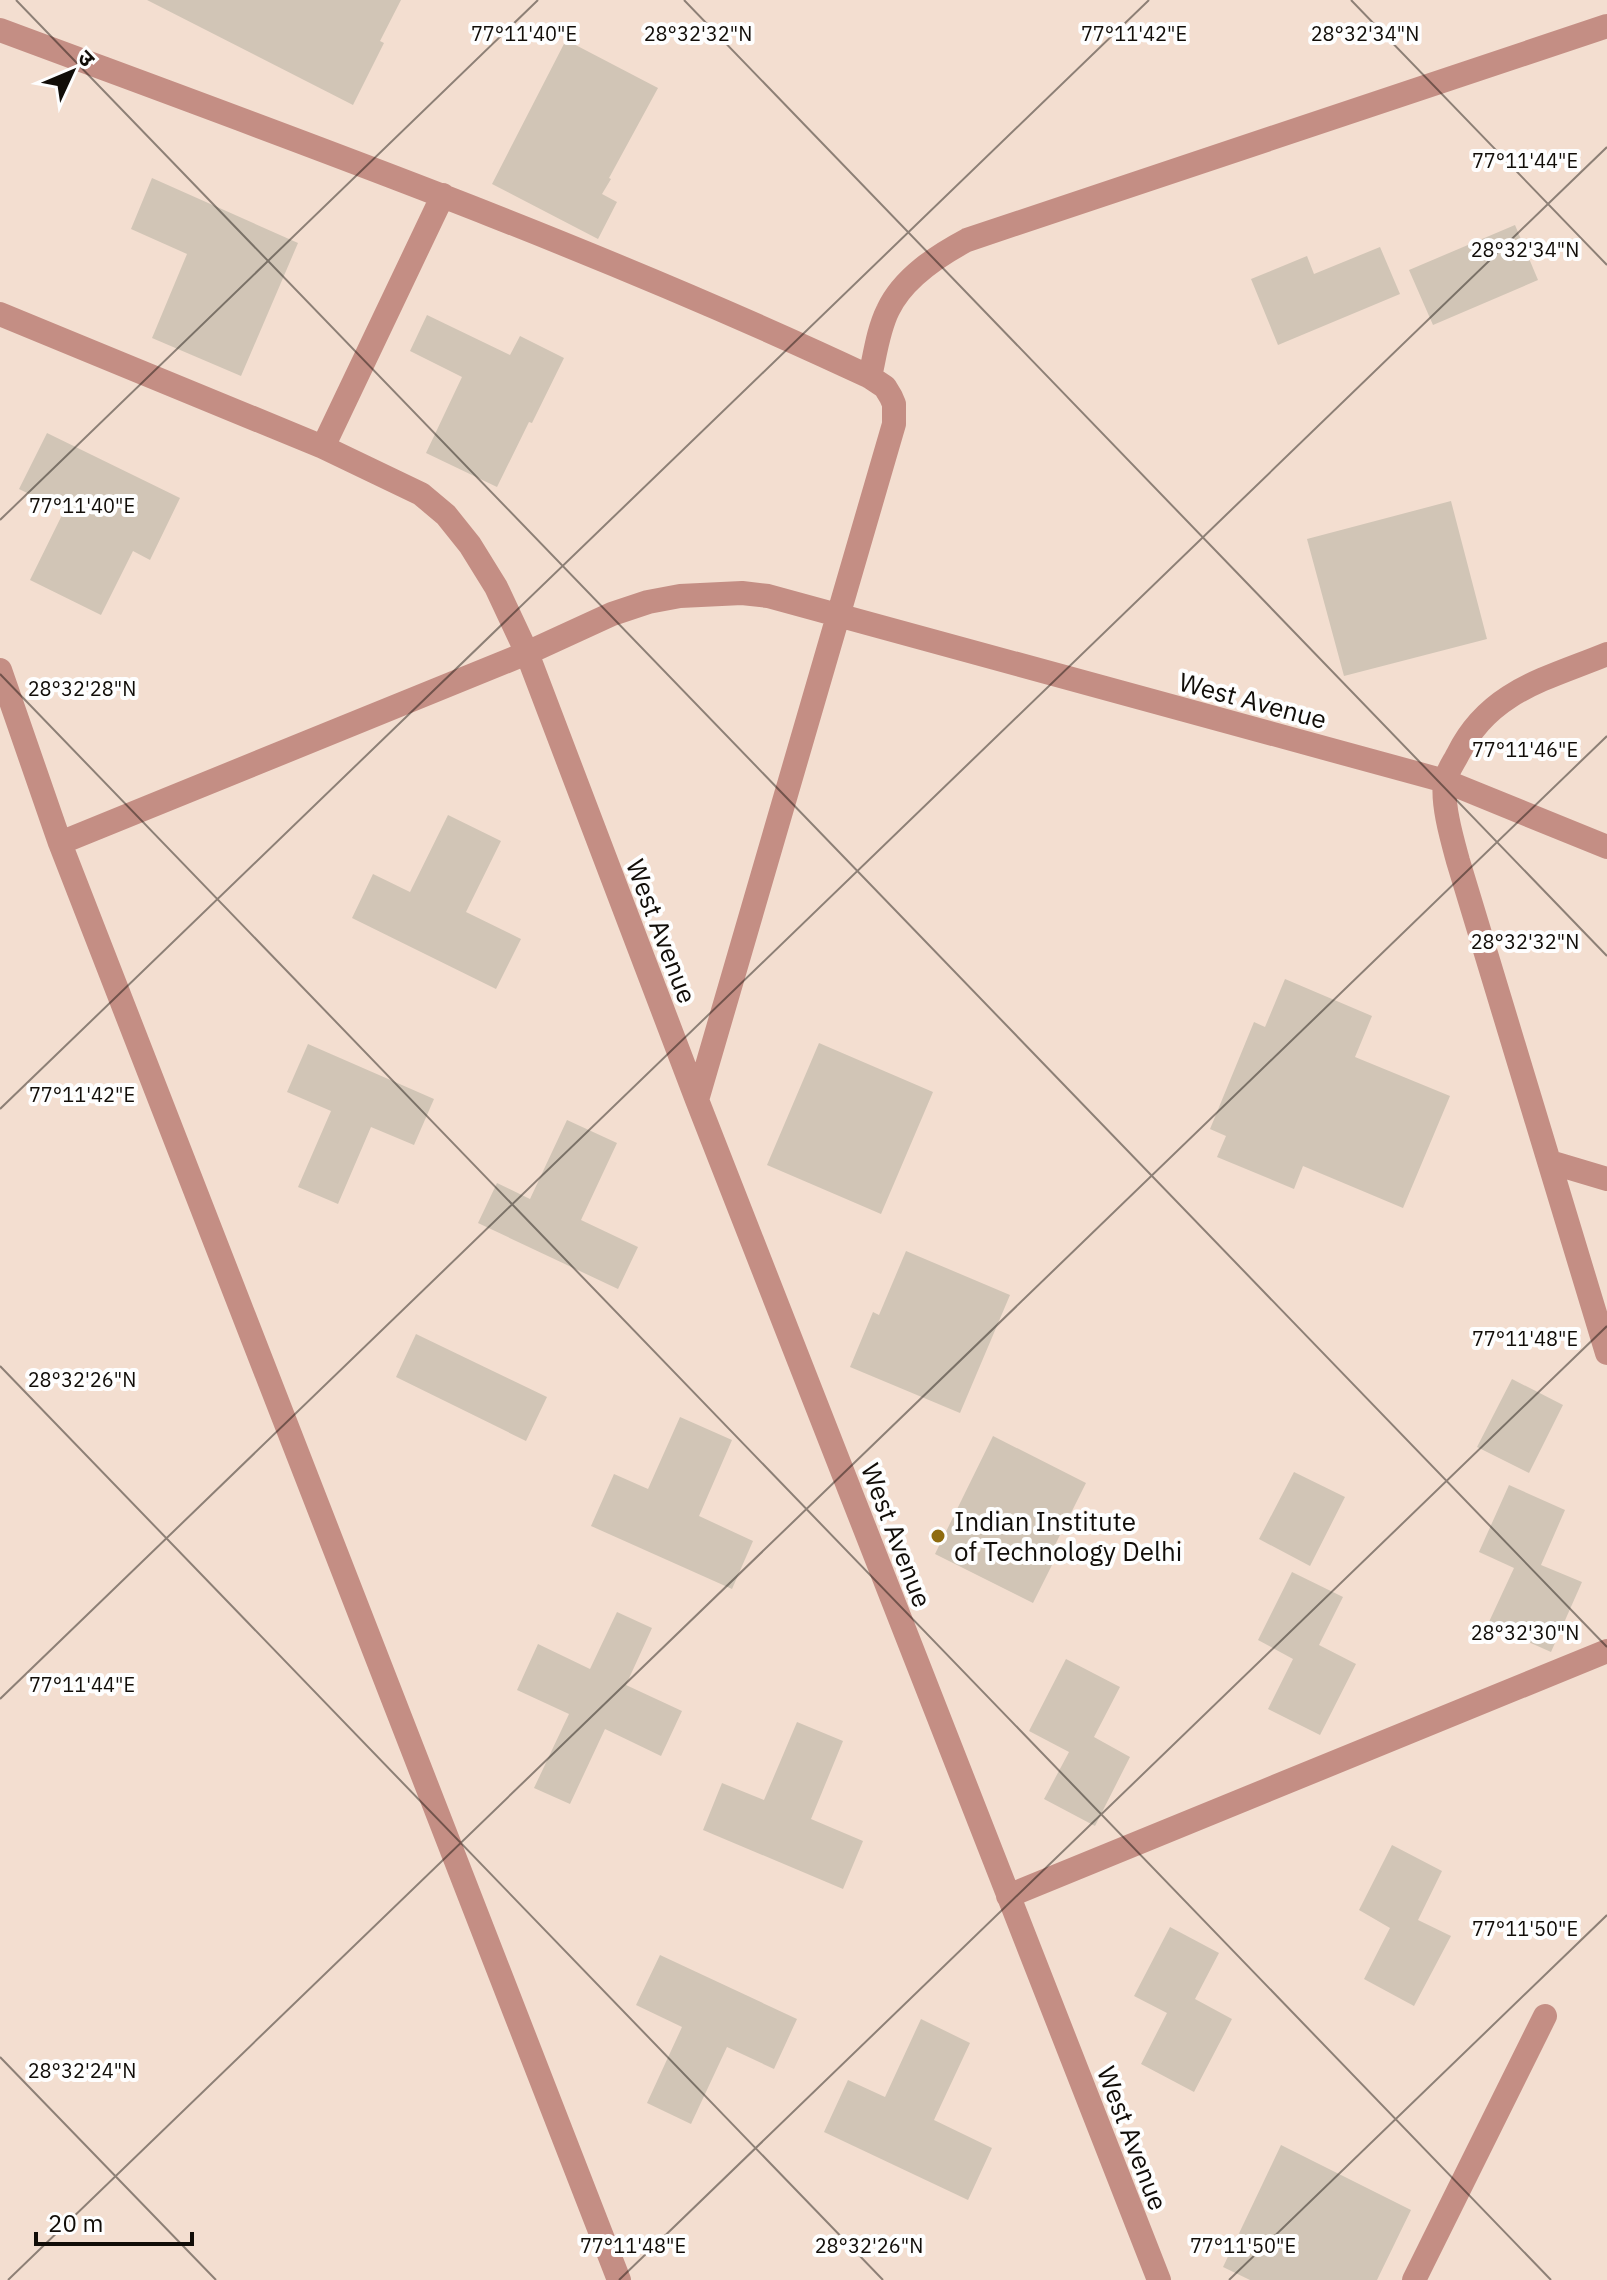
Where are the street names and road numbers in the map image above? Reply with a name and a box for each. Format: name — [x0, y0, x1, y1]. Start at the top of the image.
street label: West Avenue — [1175, 664, 1331, 736]
street label: West Avenue — [619, 854, 705, 1008]
street label: West Avenue — [854, 1458, 940, 1612]
street label: West Avenue — [1090, 2061, 1176, 2215]

